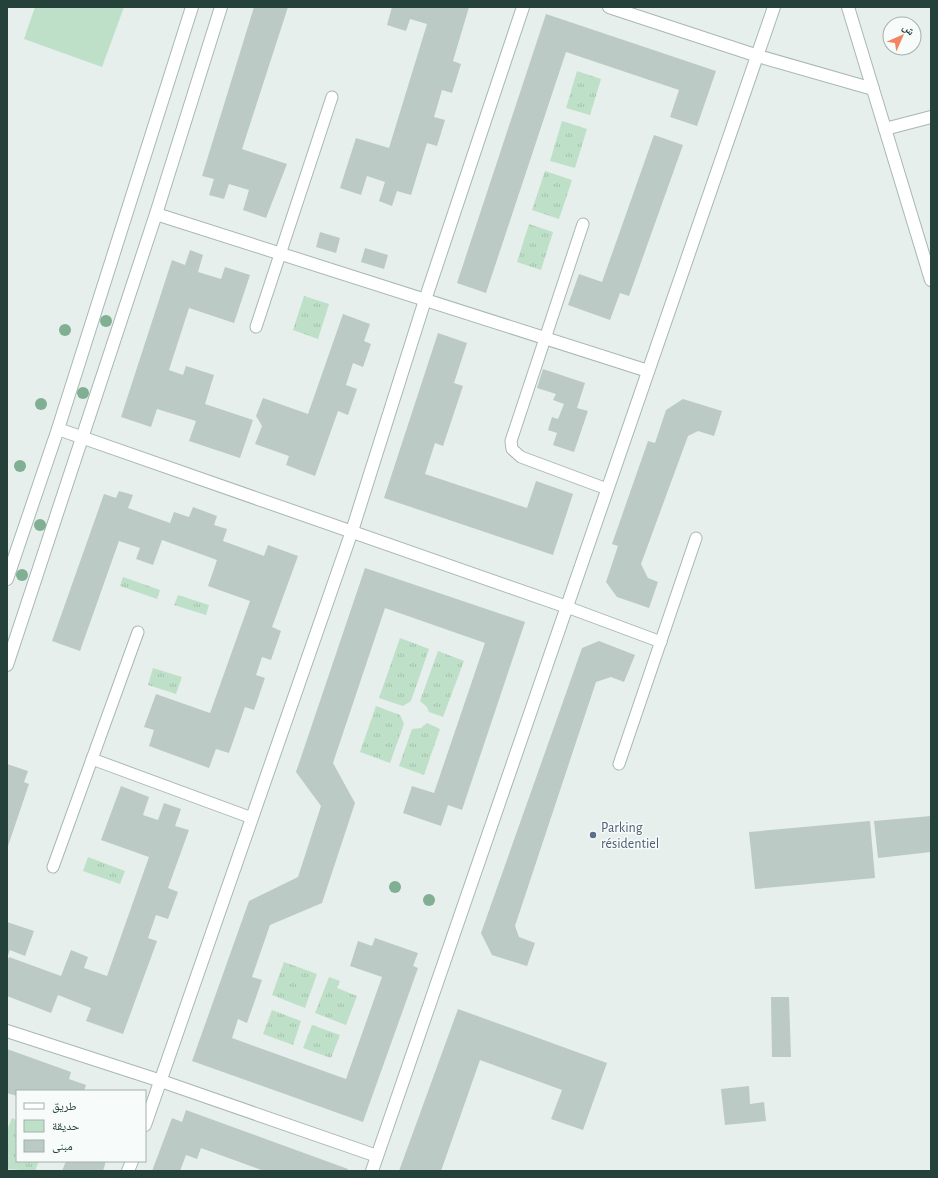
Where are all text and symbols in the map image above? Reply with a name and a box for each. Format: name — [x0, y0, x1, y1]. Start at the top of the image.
north arrow — [882, 16, 922, 56]
text: ش — [899, 21, 917, 39]
place label: Parking résidentiel — [601, 821, 659, 851]
marker: Parking résidentiel — [588, 830, 598, 840]
legend — [16, 1090, 146, 1162]
text: طريق — [52, 1100, 77, 1113]
text: حديقة — [52, 1120, 80, 1133]
text: مبنى — [52, 1140, 73, 1153]

